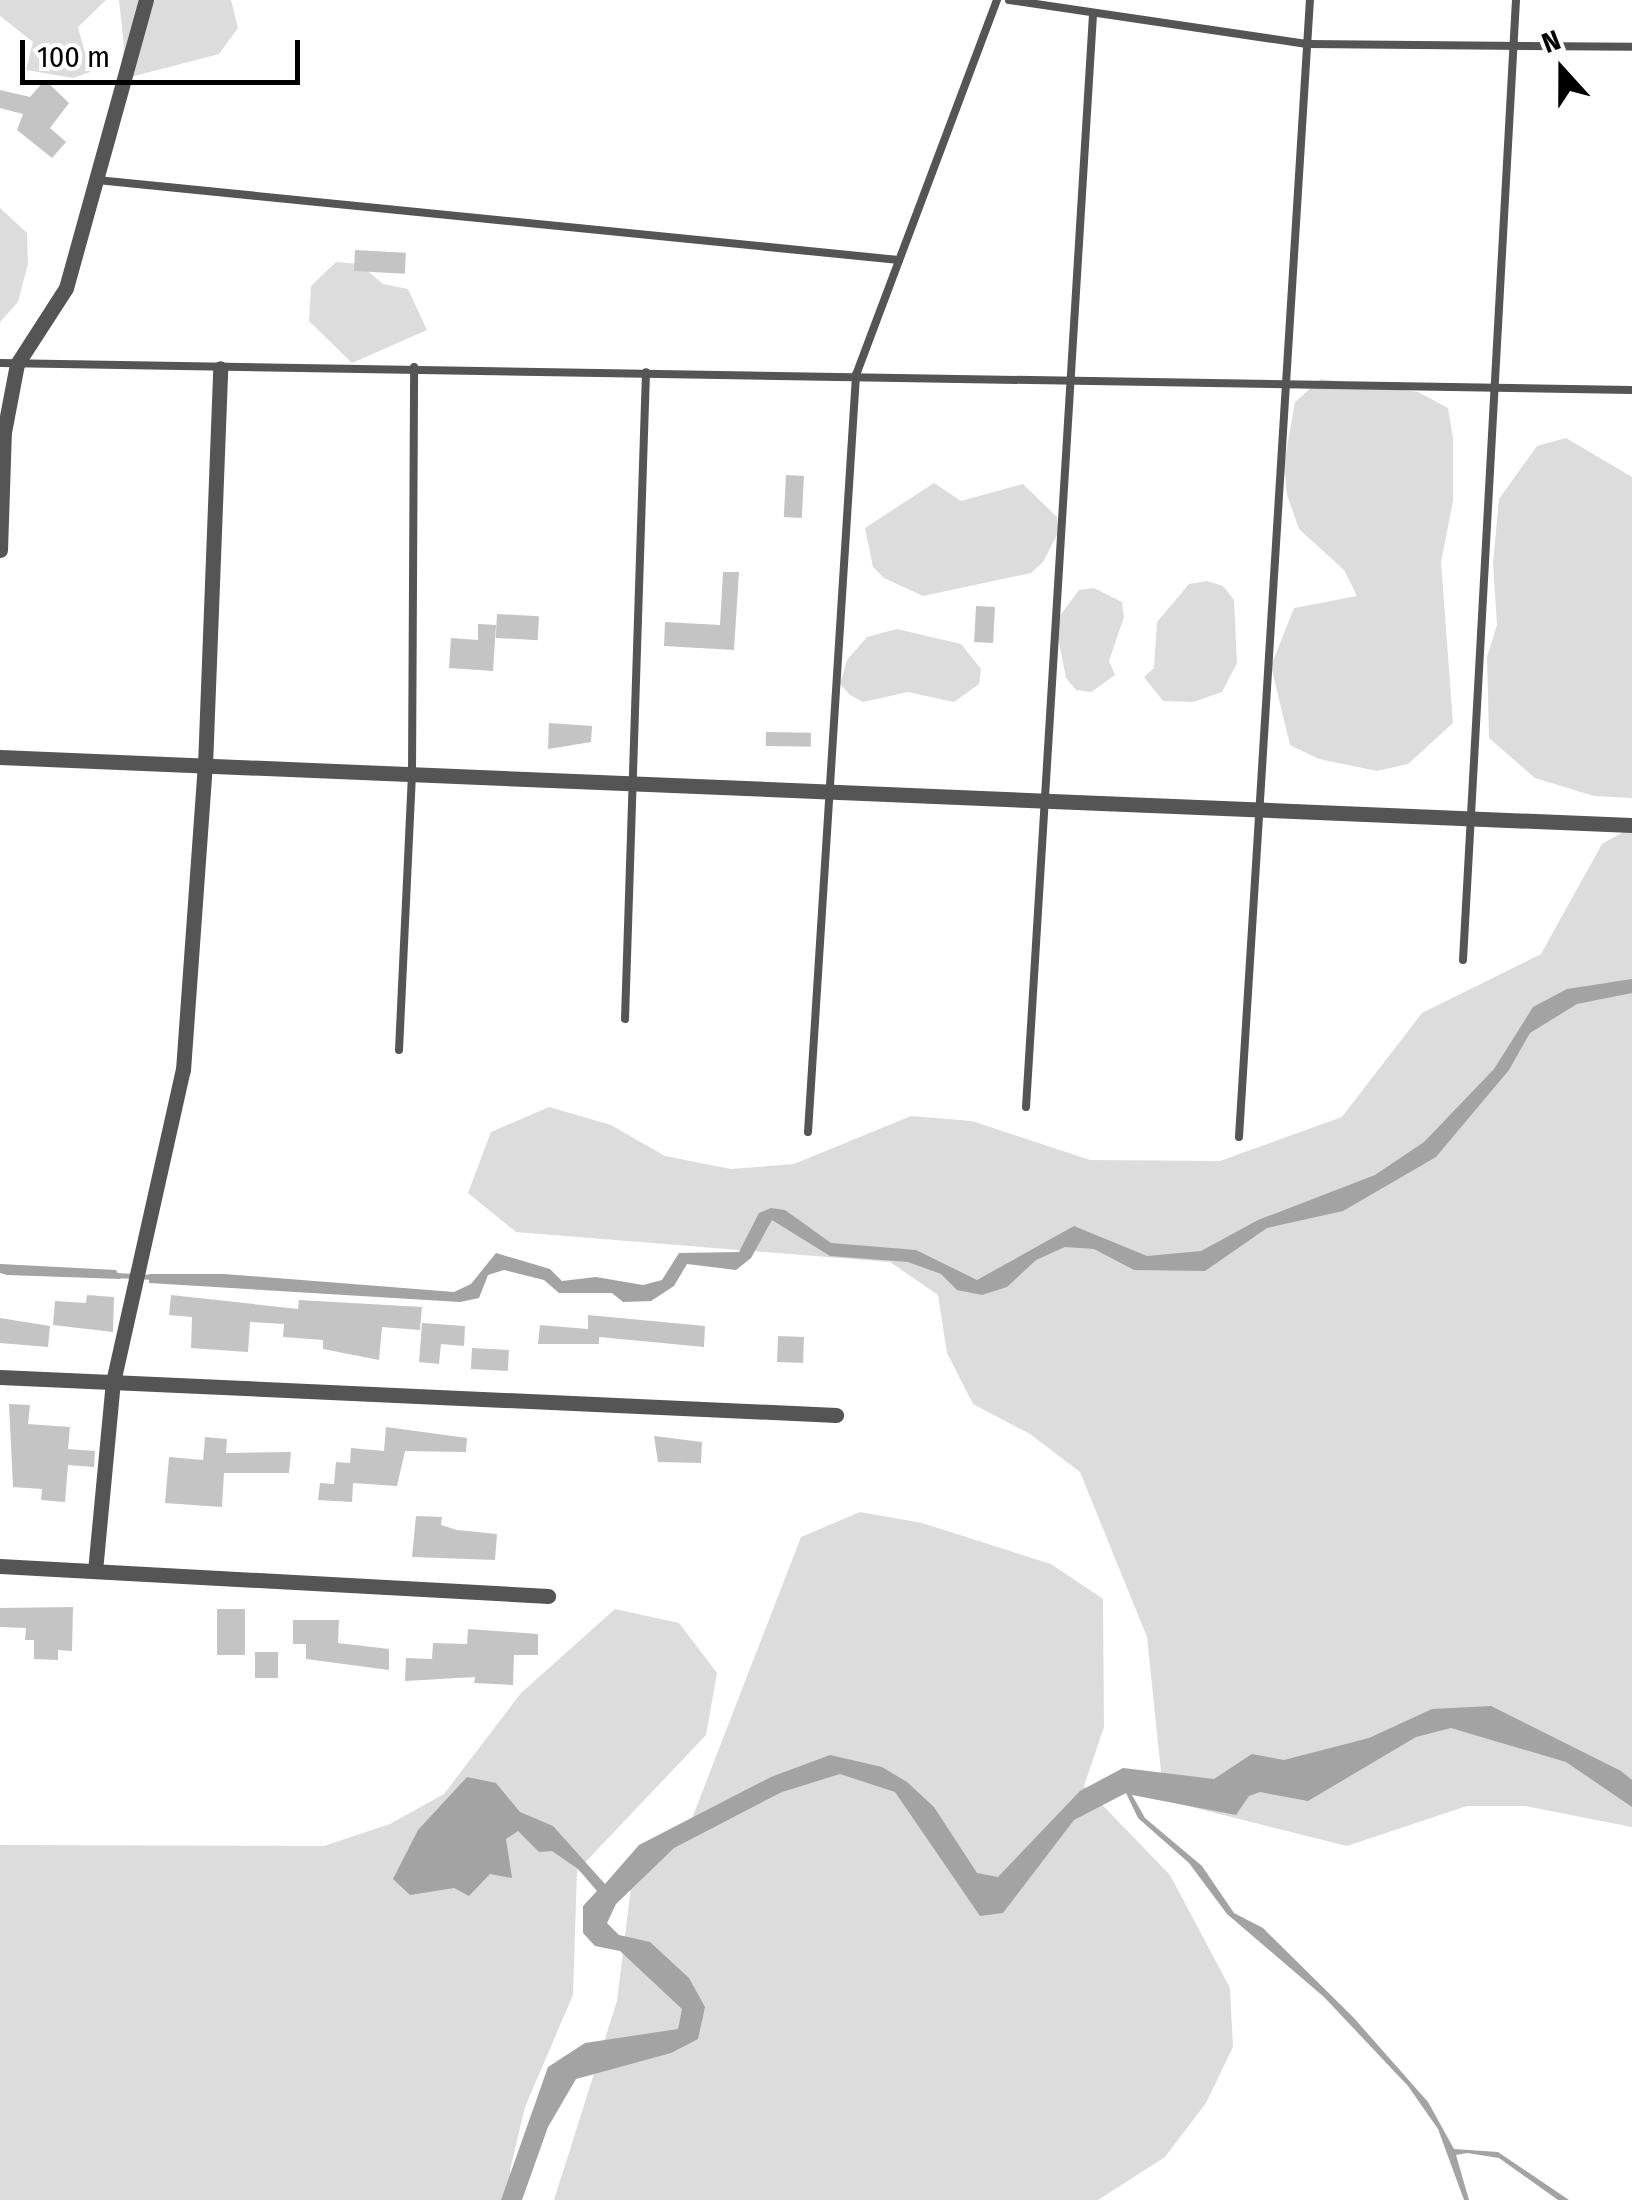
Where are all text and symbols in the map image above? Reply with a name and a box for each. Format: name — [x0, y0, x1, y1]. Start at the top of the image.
scale bar — [25, 20, 305, 82]
north arrow — [1512, 20, 1612, 120]
text: N — [1537, 23, 1565, 60]
text: 100 m — [37, 39, 110, 75]

